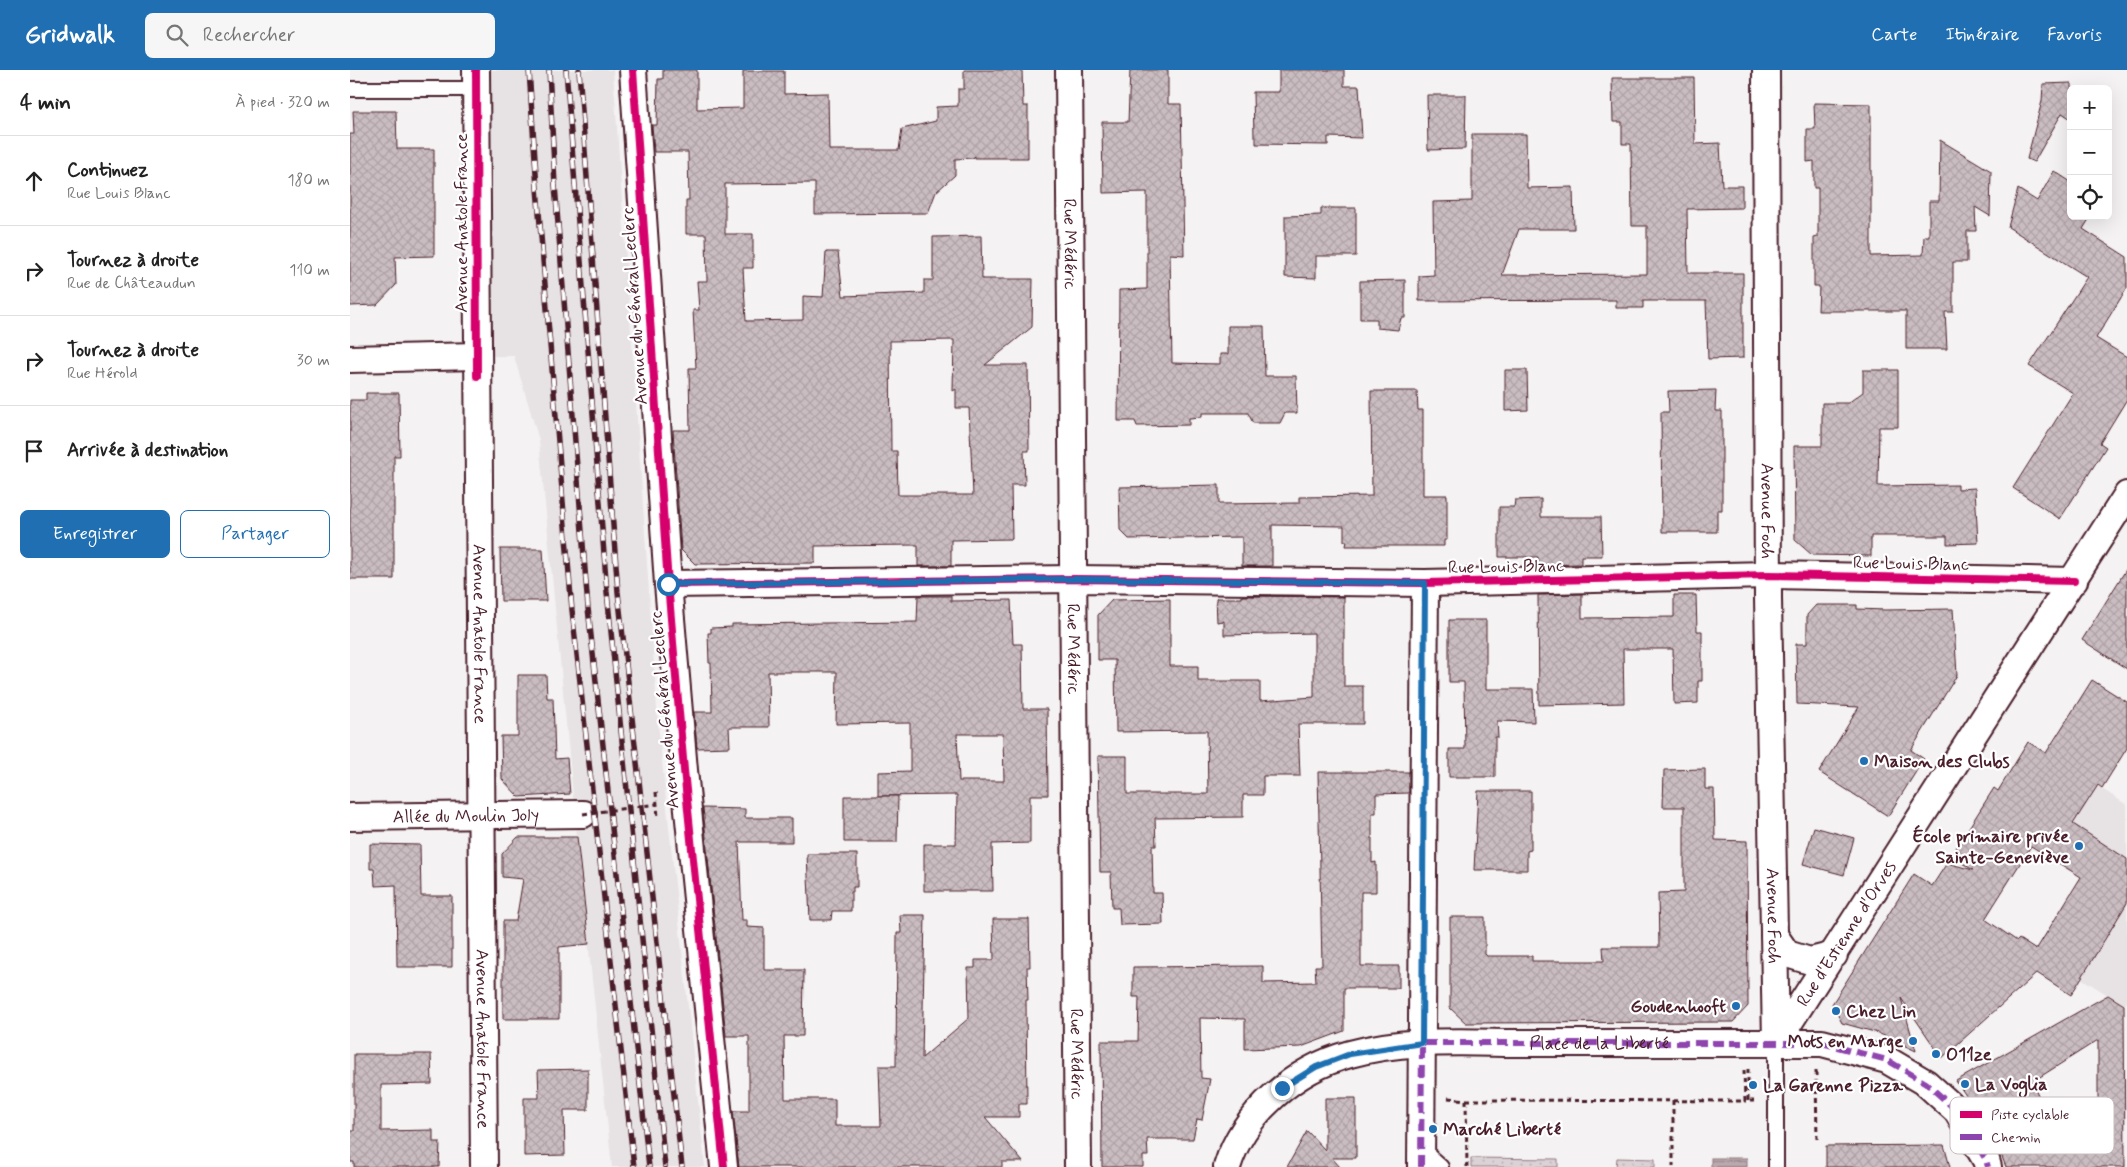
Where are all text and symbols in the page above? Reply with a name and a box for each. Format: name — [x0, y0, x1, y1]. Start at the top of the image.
search box — [145, 13, 495, 58]
text: Gridwalk — [25, 20, 115, 51]
icon: search — [163, 21, 191, 49]
text: Rechercher — [203, 23, 295, 48]
text: Carte — [1871, 23, 1917, 47]
text: Itinéraire — [1945, 23, 2019, 47]
text: Favoris — [2047, 23, 2102, 47]
map controls — [2067, 85, 2112, 220]
button: + — [2067, 85, 2112, 130]
text: 4 min — [20, 89, 71, 117]
text: À pied · 320 m — [235, 92, 330, 113]
button: − — [2067, 130, 2112, 175]
street label: Avenue Anatole France — [450, 133, 474, 313]
text: Continuez — [67, 158, 148, 183]
icon: ahead — [20, 167, 48, 195]
text: 180 m — [287, 170, 330, 191]
button: locate — [2067, 175, 2112, 220]
text: Rue Louis Blanc — [67, 183, 171, 204]
street label: Rue Médéric — [1057, 198, 1082, 290]
street label: Avenue du Général Leclerc — [616, 206, 654, 406]
text: Tournez à droite — [67, 248, 199, 273]
icon: right — [20, 257, 48, 285]
text: 110 m — [289, 260, 330, 281]
text: Rue de Châteaudun — [67, 273, 196, 294]
text: Tournez à droite — [67, 338, 199, 363]
icon: right — [20, 347, 48, 375]
text: 30 m — [297, 350, 330, 371]
text: Rue Hérold — [67, 363, 137, 384]
icon: arrive — [20, 437, 48, 465]
text: Arrivée à destination — [67, 438, 228, 463]
street label: Avenue Foch — [1754, 463, 1779, 559]
button: Enregistrer — [20, 510, 170, 558]
button: Partager — [180, 510, 330, 558]
street label: Avenue Anatole France — [466, 544, 492, 724]
street label: Rue Louis Blanc — [1853, 551, 1969, 577]
street label: Rue Louis Blanc — [1448, 554, 1564, 580]
route start — [657, 573, 680, 596]
street label: Rue Médéric — [1060, 603, 1085, 695]
street label: Avenue du Général Leclerc — [644, 610, 686, 810]
place label: Maison des Clubs — [1874, 750, 2010, 774]
marker: Maison des Clubs — [1858, 755, 1870, 767]
street label: Allée du Moulin Joly — [393, 804, 539, 829]
place label: École primaire privée Sainte-Geneviève — [1913, 824, 2069, 870]
marker: École primaire privée Sainte-Geneviève — [2073, 840, 2085, 852]
street label: Rue d'Estienne d'Orves — [1791, 857, 1903, 1012]
street label: Avenue Foch — [1760, 868, 1786, 964]
street label: Avenue Anatole France — [469, 949, 495, 1129]
place label: Goudenhooft — [1631, 995, 1726, 1019]
marker: Goudenhooft — [1730, 1000, 1742, 1012]
place label: Chez Lin — [1846, 1000, 1916, 1024]
marker: Chez Lin — [1830, 1005, 1842, 1017]
street label: Rue Médéric — [1064, 1008, 1088, 1100]
place label: Mots en Marge — [1787, 1030, 1903, 1054]
street label: Place de la Liberté — [1530, 1032, 1669, 1056]
marker: Mots en Marge — [1907, 1035, 1919, 1047]
place label: O11ze — [1946, 1043, 1992, 1067]
marker: O11ze — [1930, 1048, 1942, 1060]
place label: La Voglia — [1975, 1073, 2048, 1099]
place label: La Garenne Pizza — [1763, 1074, 1904, 1098]
route end — [1271, 1077, 1294, 1100]
marker: La Voglia — [1959, 1078, 1971, 1090]
marker: La Garenne Pizza — [1747, 1079, 1759, 1091]
legend — [1950, 1097, 2114, 1154]
text: Piste cyclable — [1991, 1106, 2069, 1124]
place label: Marché Liberté — [1443, 1118, 1561, 1142]
marker: Marché Liberté — [1427, 1123, 1439, 1135]
text: Chemin — [1991, 1129, 2041, 1147]

